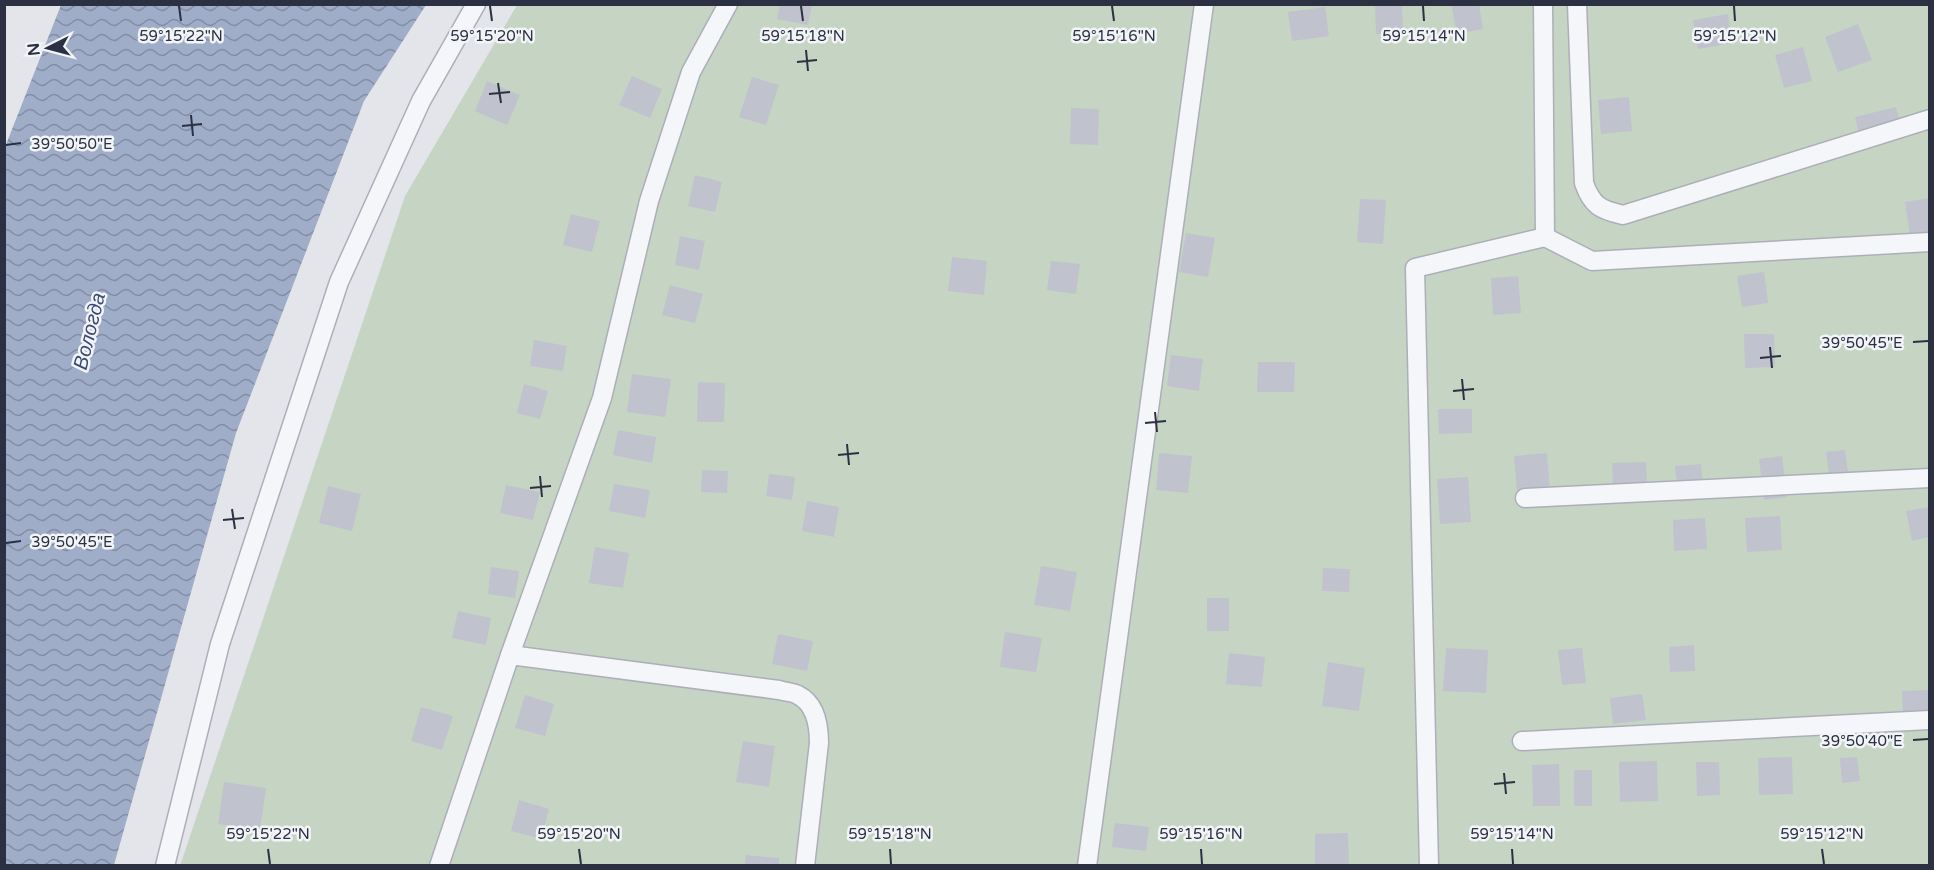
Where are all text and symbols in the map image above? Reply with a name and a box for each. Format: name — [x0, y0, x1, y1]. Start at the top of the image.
north arrow — [18, 18, 78, 78]
text: 59°15'22"N — [139, 27, 223, 45]
text: 59°15'20"N — [450, 27, 534, 45]
text: 59°15'18"N — [761, 27, 845, 45]
text: 59°15'16"N — [1072, 27, 1156, 45]
text: 59°15'14"N — [1382, 27, 1466, 45]
text: 59°15'12"N — [1693, 27, 1777, 45]
text: N — [23, 42, 45, 57]
text: 39°50'50"E — [31, 135, 113, 153]
water label: Вологда — [69, 290, 111, 372]
text: 39°50'45"E — [1821, 334, 1903, 352]
text: 39°50'45"E — [31, 533, 113, 551]
text: 39°50'40"E — [1821, 732, 1903, 750]
text: 59°15'22"N — [226, 825, 310, 843]
text: 59°15'20"N — [537, 825, 621, 843]
text: 59°15'18"N — [848, 825, 932, 843]
text: 59°15'16"N — [1159, 825, 1243, 843]
text: 59°15'14"N — [1470, 825, 1554, 843]
text: 59°15'12"N — [1780, 825, 1864, 843]

